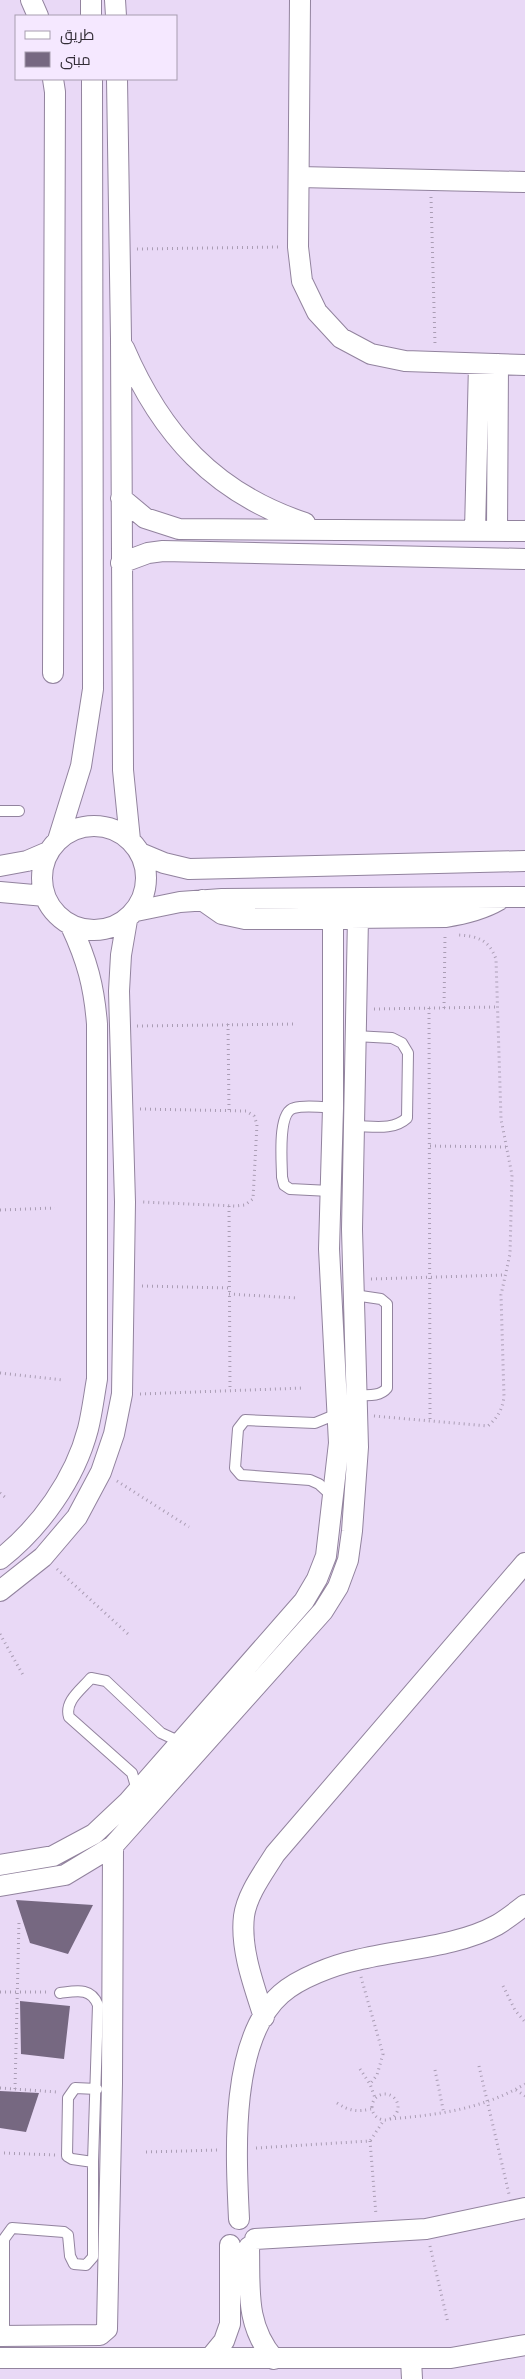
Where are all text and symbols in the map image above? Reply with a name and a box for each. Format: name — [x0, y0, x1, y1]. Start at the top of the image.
legend — [15, 15, 178, 80]
text: طريق — [60, 24, 94, 46]
text: مبنى — [60, 49, 91, 71]

